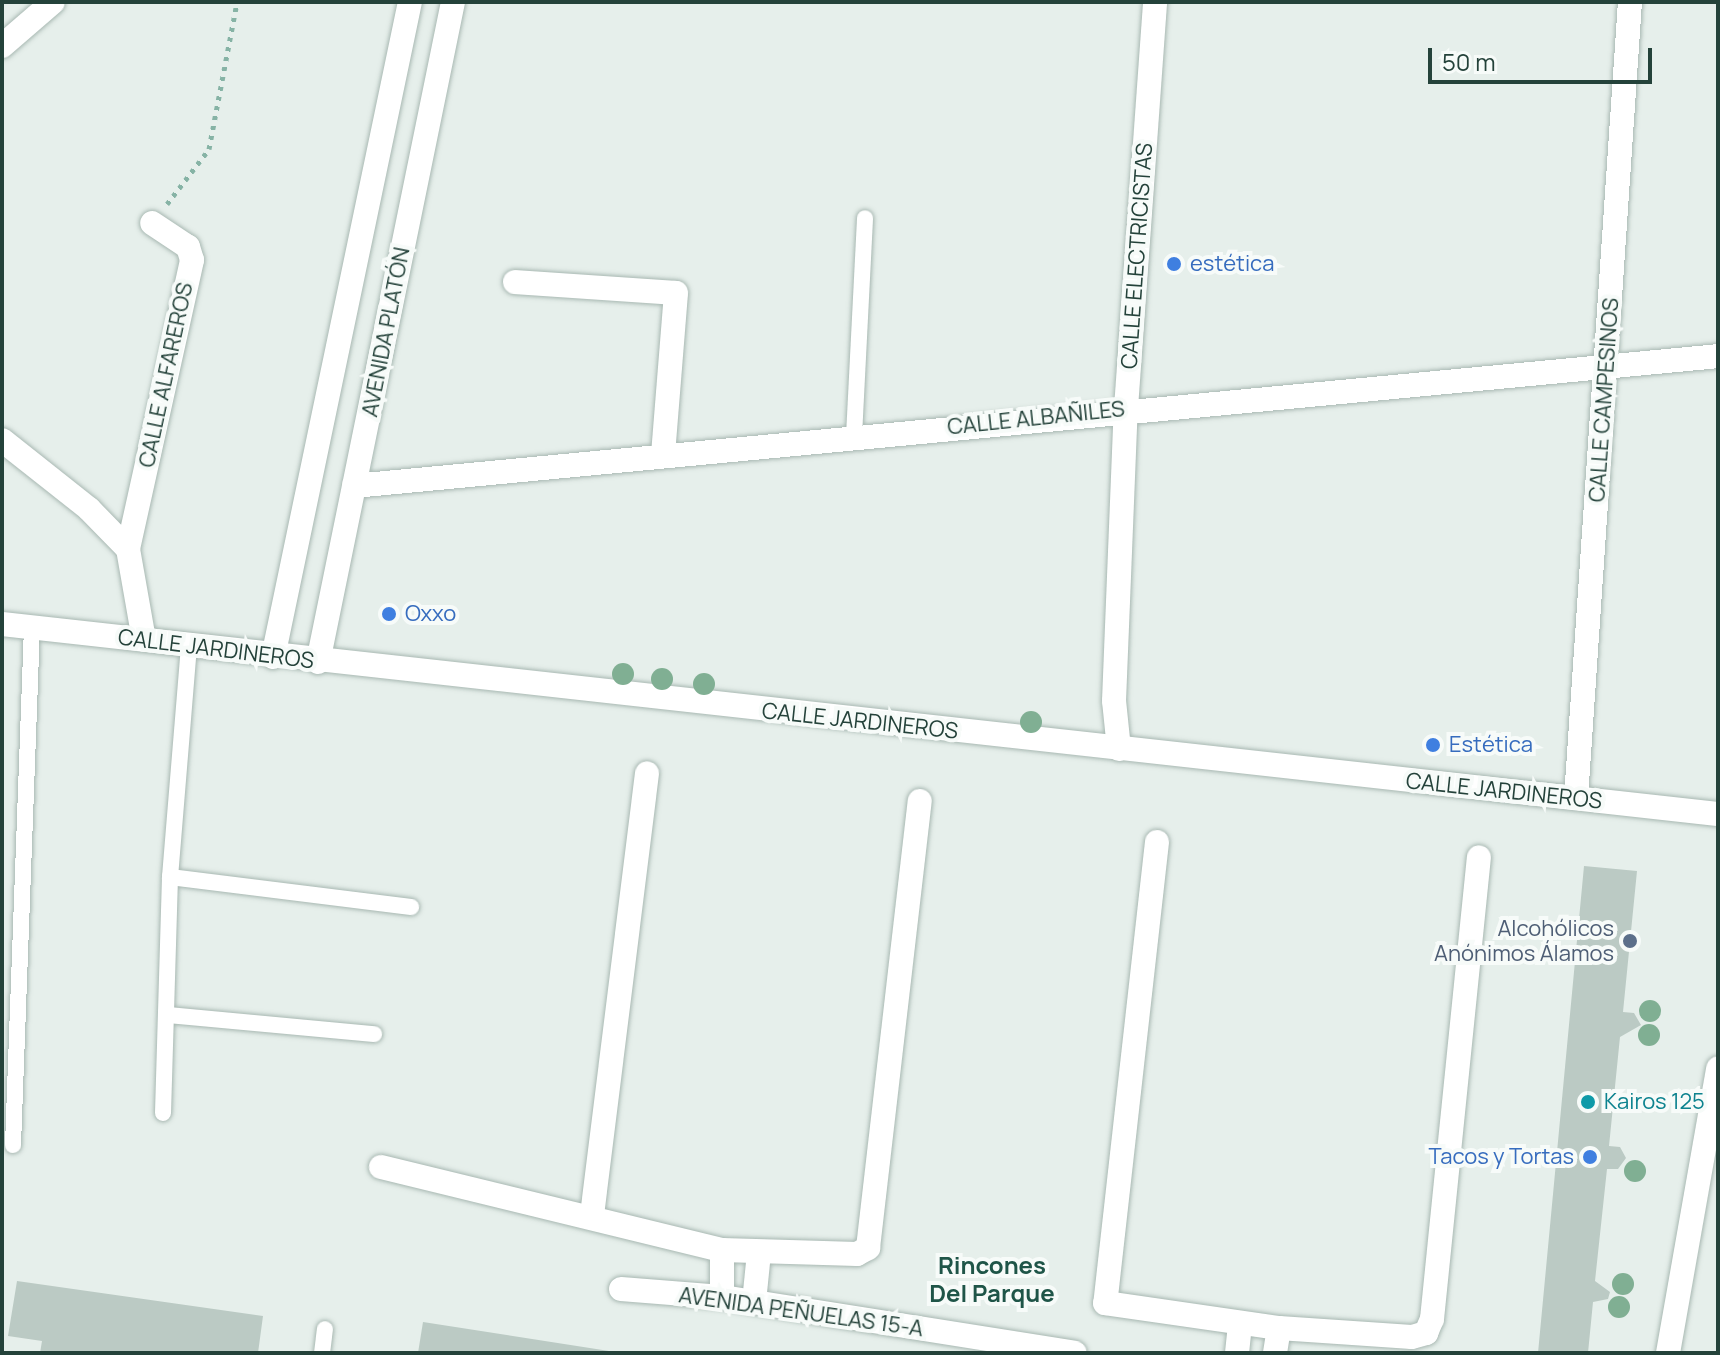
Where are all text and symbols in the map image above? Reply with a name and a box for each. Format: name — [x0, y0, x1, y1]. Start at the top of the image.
scale bar — [1432, 32, 1656, 82]
text: 50 m — [1442, 45, 1496, 78]
street label: CALLE ELECTRICISTAS — [1116, 142, 1158, 370]
street label: AVENIDA PLATÓN — [357, 245, 415, 419]
place label: estética — [1190, 251, 1274, 277]
marker: estética — [1165, 255, 1183, 273]
street label: CALLE ALFAREROS — [134, 280, 198, 470]
street label: CALLE CAMPESINOS — [1584, 297, 1624, 503]
street label: CALLE ALBAÑILES — [946, 396, 1126, 440]
place label: Oxxo — [405, 601, 456, 627]
marker: Oxxo — [380, 605, 398, 623]
street label: CALLE JARDINEROS — [117, 624, 315, 674]
street label: CALLE JARDINEROS — [761, 698, 959, 744]
place label: Estética — [1449, 732, 1533, 758]
marker: Estética — [1424, 736, 1442, 754]
street label: CALLE JARDINEROS — [1405, 768, 1603, 814]
place label: Alcohólicos Anónimos Álamos — [1434, 915, 1614, 966]
marker: Alcohólicos Anónimos Álamos — [1621, 932, 1639, 950]
place label: Kairos 125 — [1604, 1089, 1705, 1115]
marker: Kairos 125 — [1579, 1093, 1597, 1111]
place label: Tacos y Tortas — [1429, 1144, 1574, 1170]
marker: Tacos y Tortas — [1581, 1148, 1599, 1166]
district label: Rincones Del Parque — [929, 1251, 1055, 1307]
street label: AVENIDA PEÑUELAS 15-A — [677, 1282, 925, 1342]

